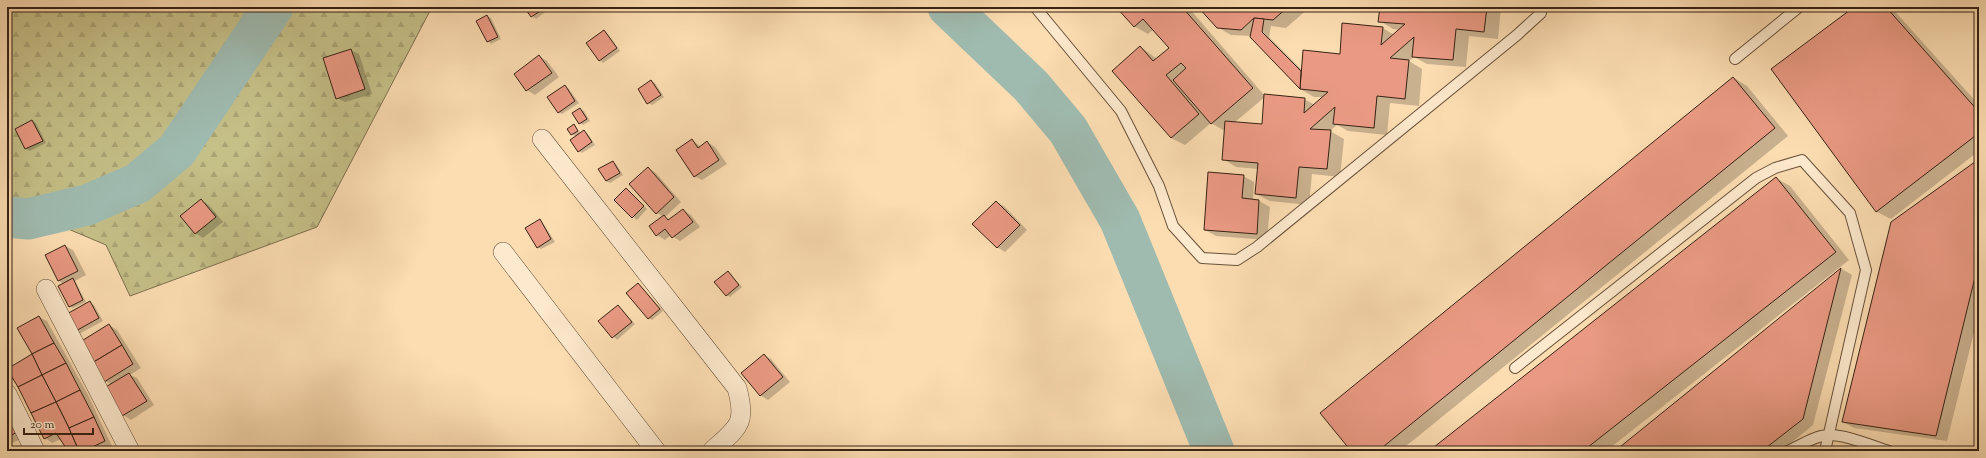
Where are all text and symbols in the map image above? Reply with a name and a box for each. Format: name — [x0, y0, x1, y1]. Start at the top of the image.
scale bar — [24, 410, 93, 436]
text: 20 m — [30, 416, 55, 434]

